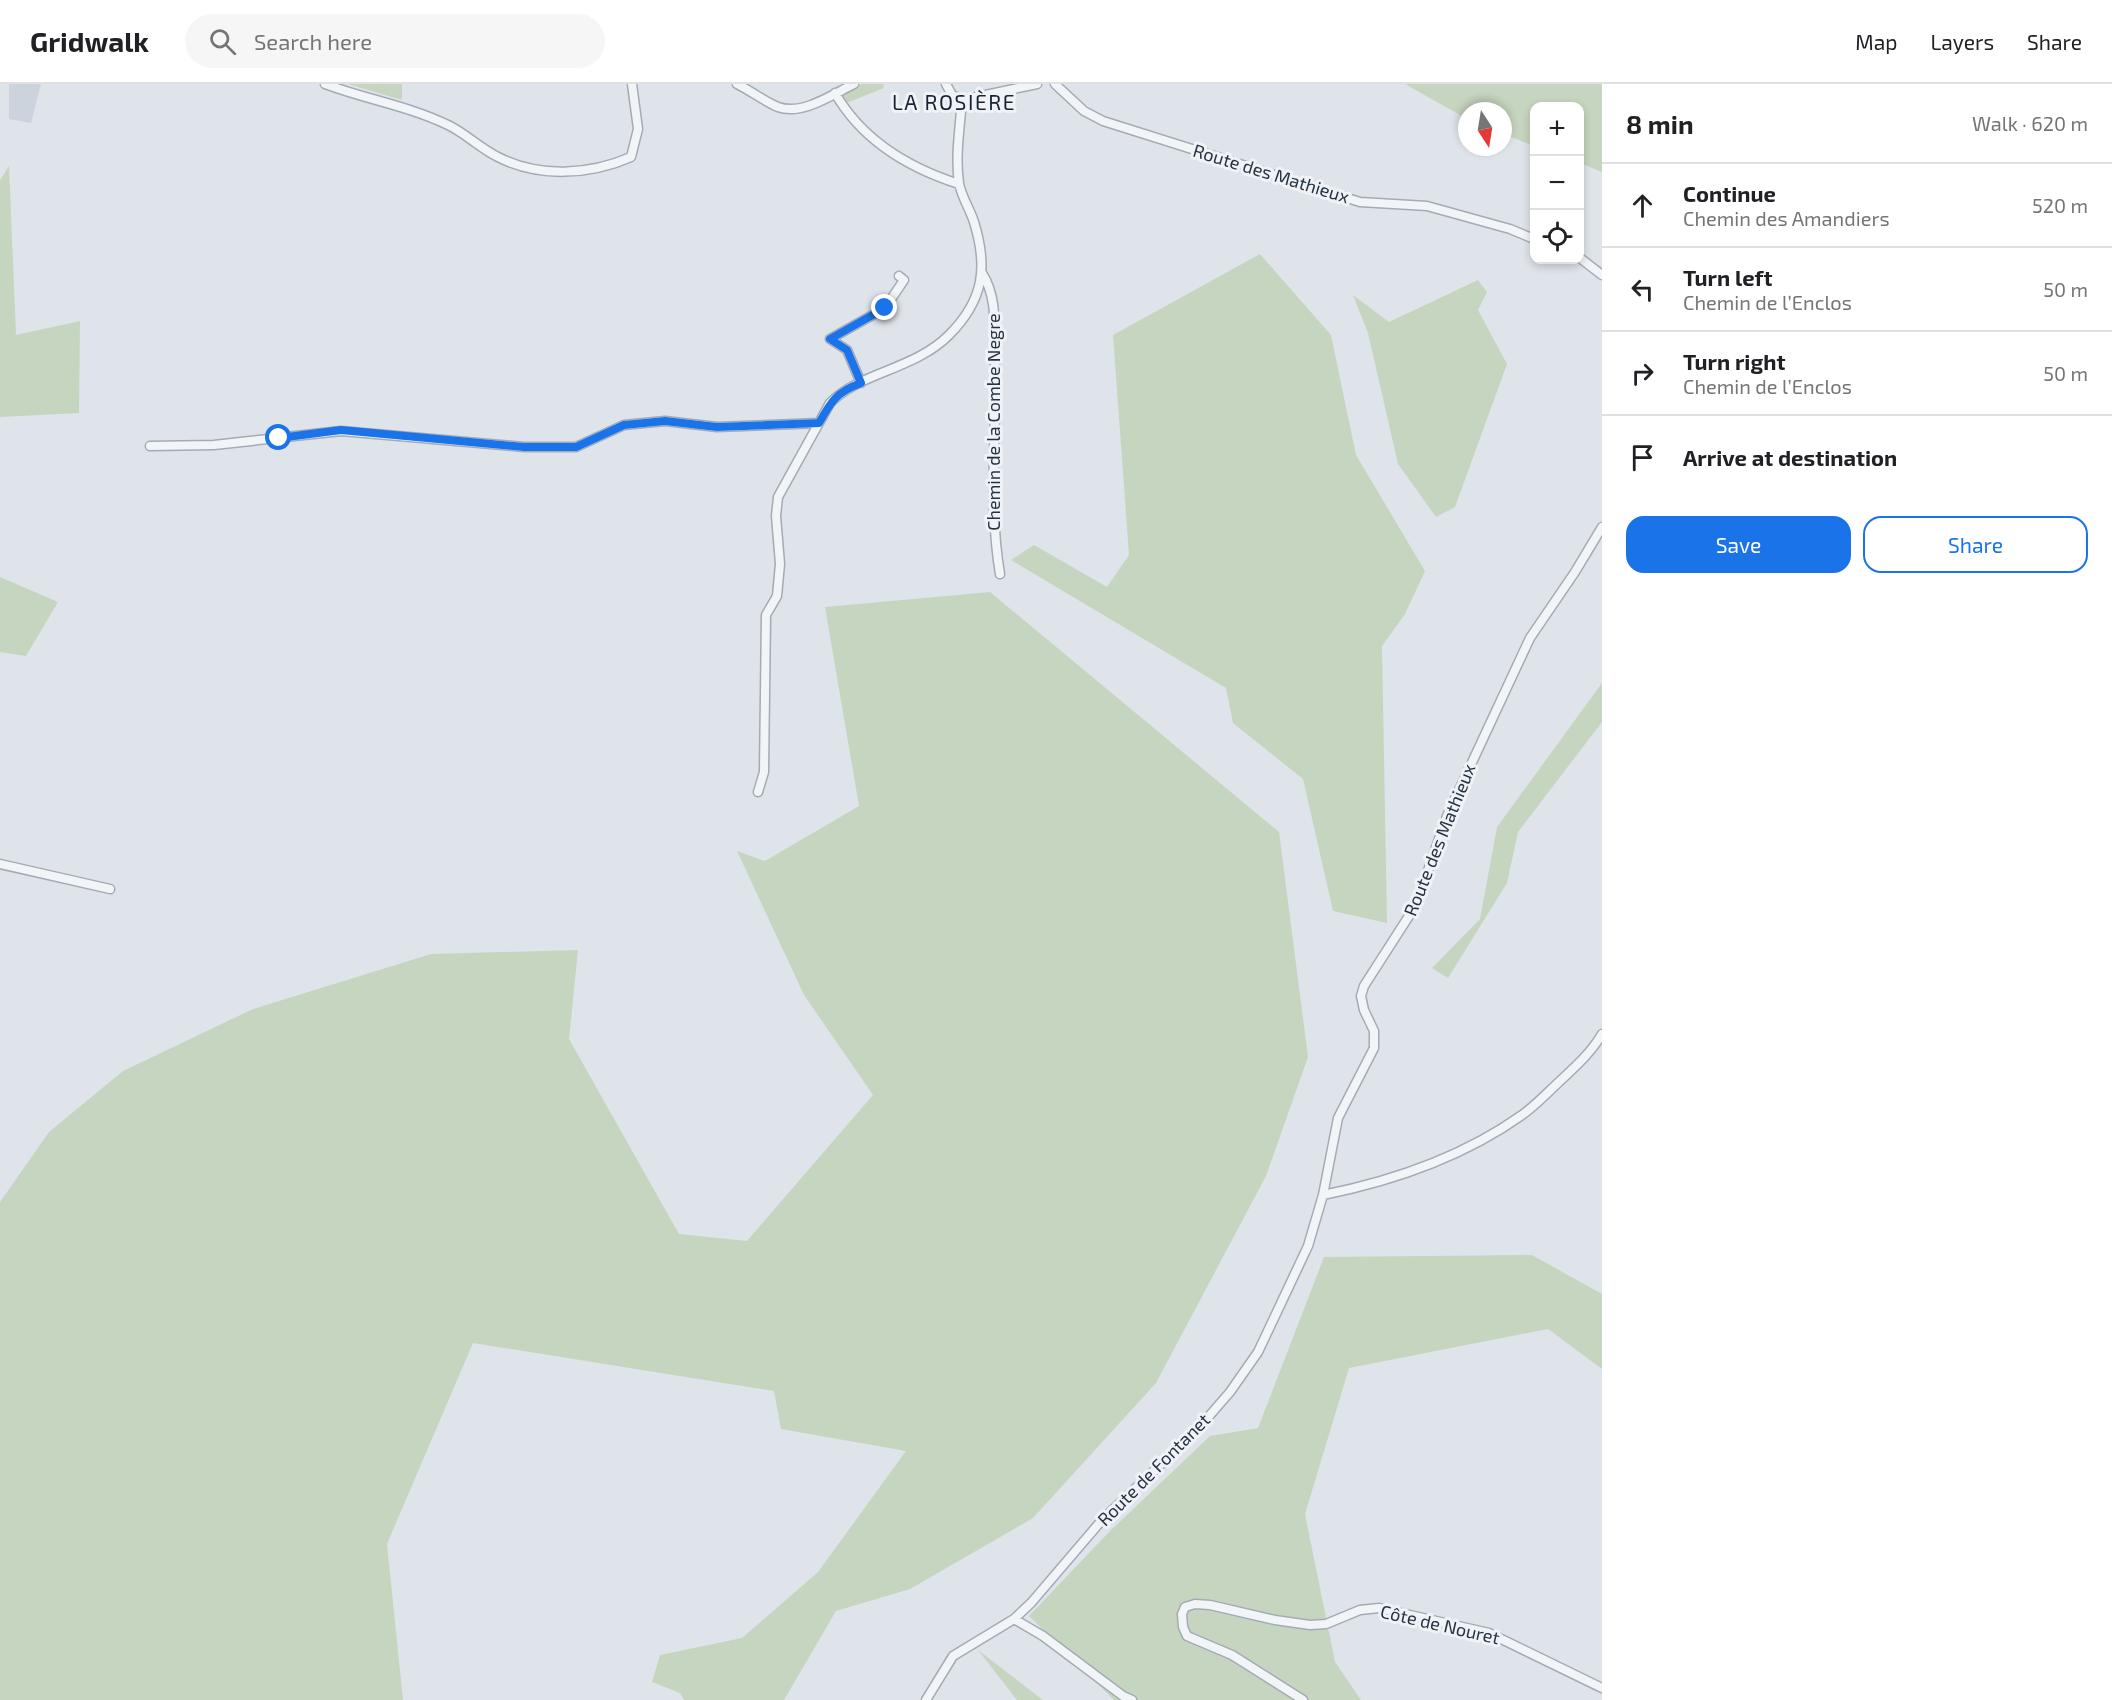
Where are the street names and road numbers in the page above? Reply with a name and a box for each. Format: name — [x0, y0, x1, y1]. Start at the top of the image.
street label: Route des Mathieux — [1191, 139, 1352, 207]
street label: Chemin de la Combe Negre — [982, 313, 1004, 531]
street label: Route des Mathieux — [1399, 760, 1480, 919]
street label: Route de Fontanet — [1093, 1408, 1214, 1530]
street label: Côte de Nouret — [1378, 1600, 1502, 1648]

